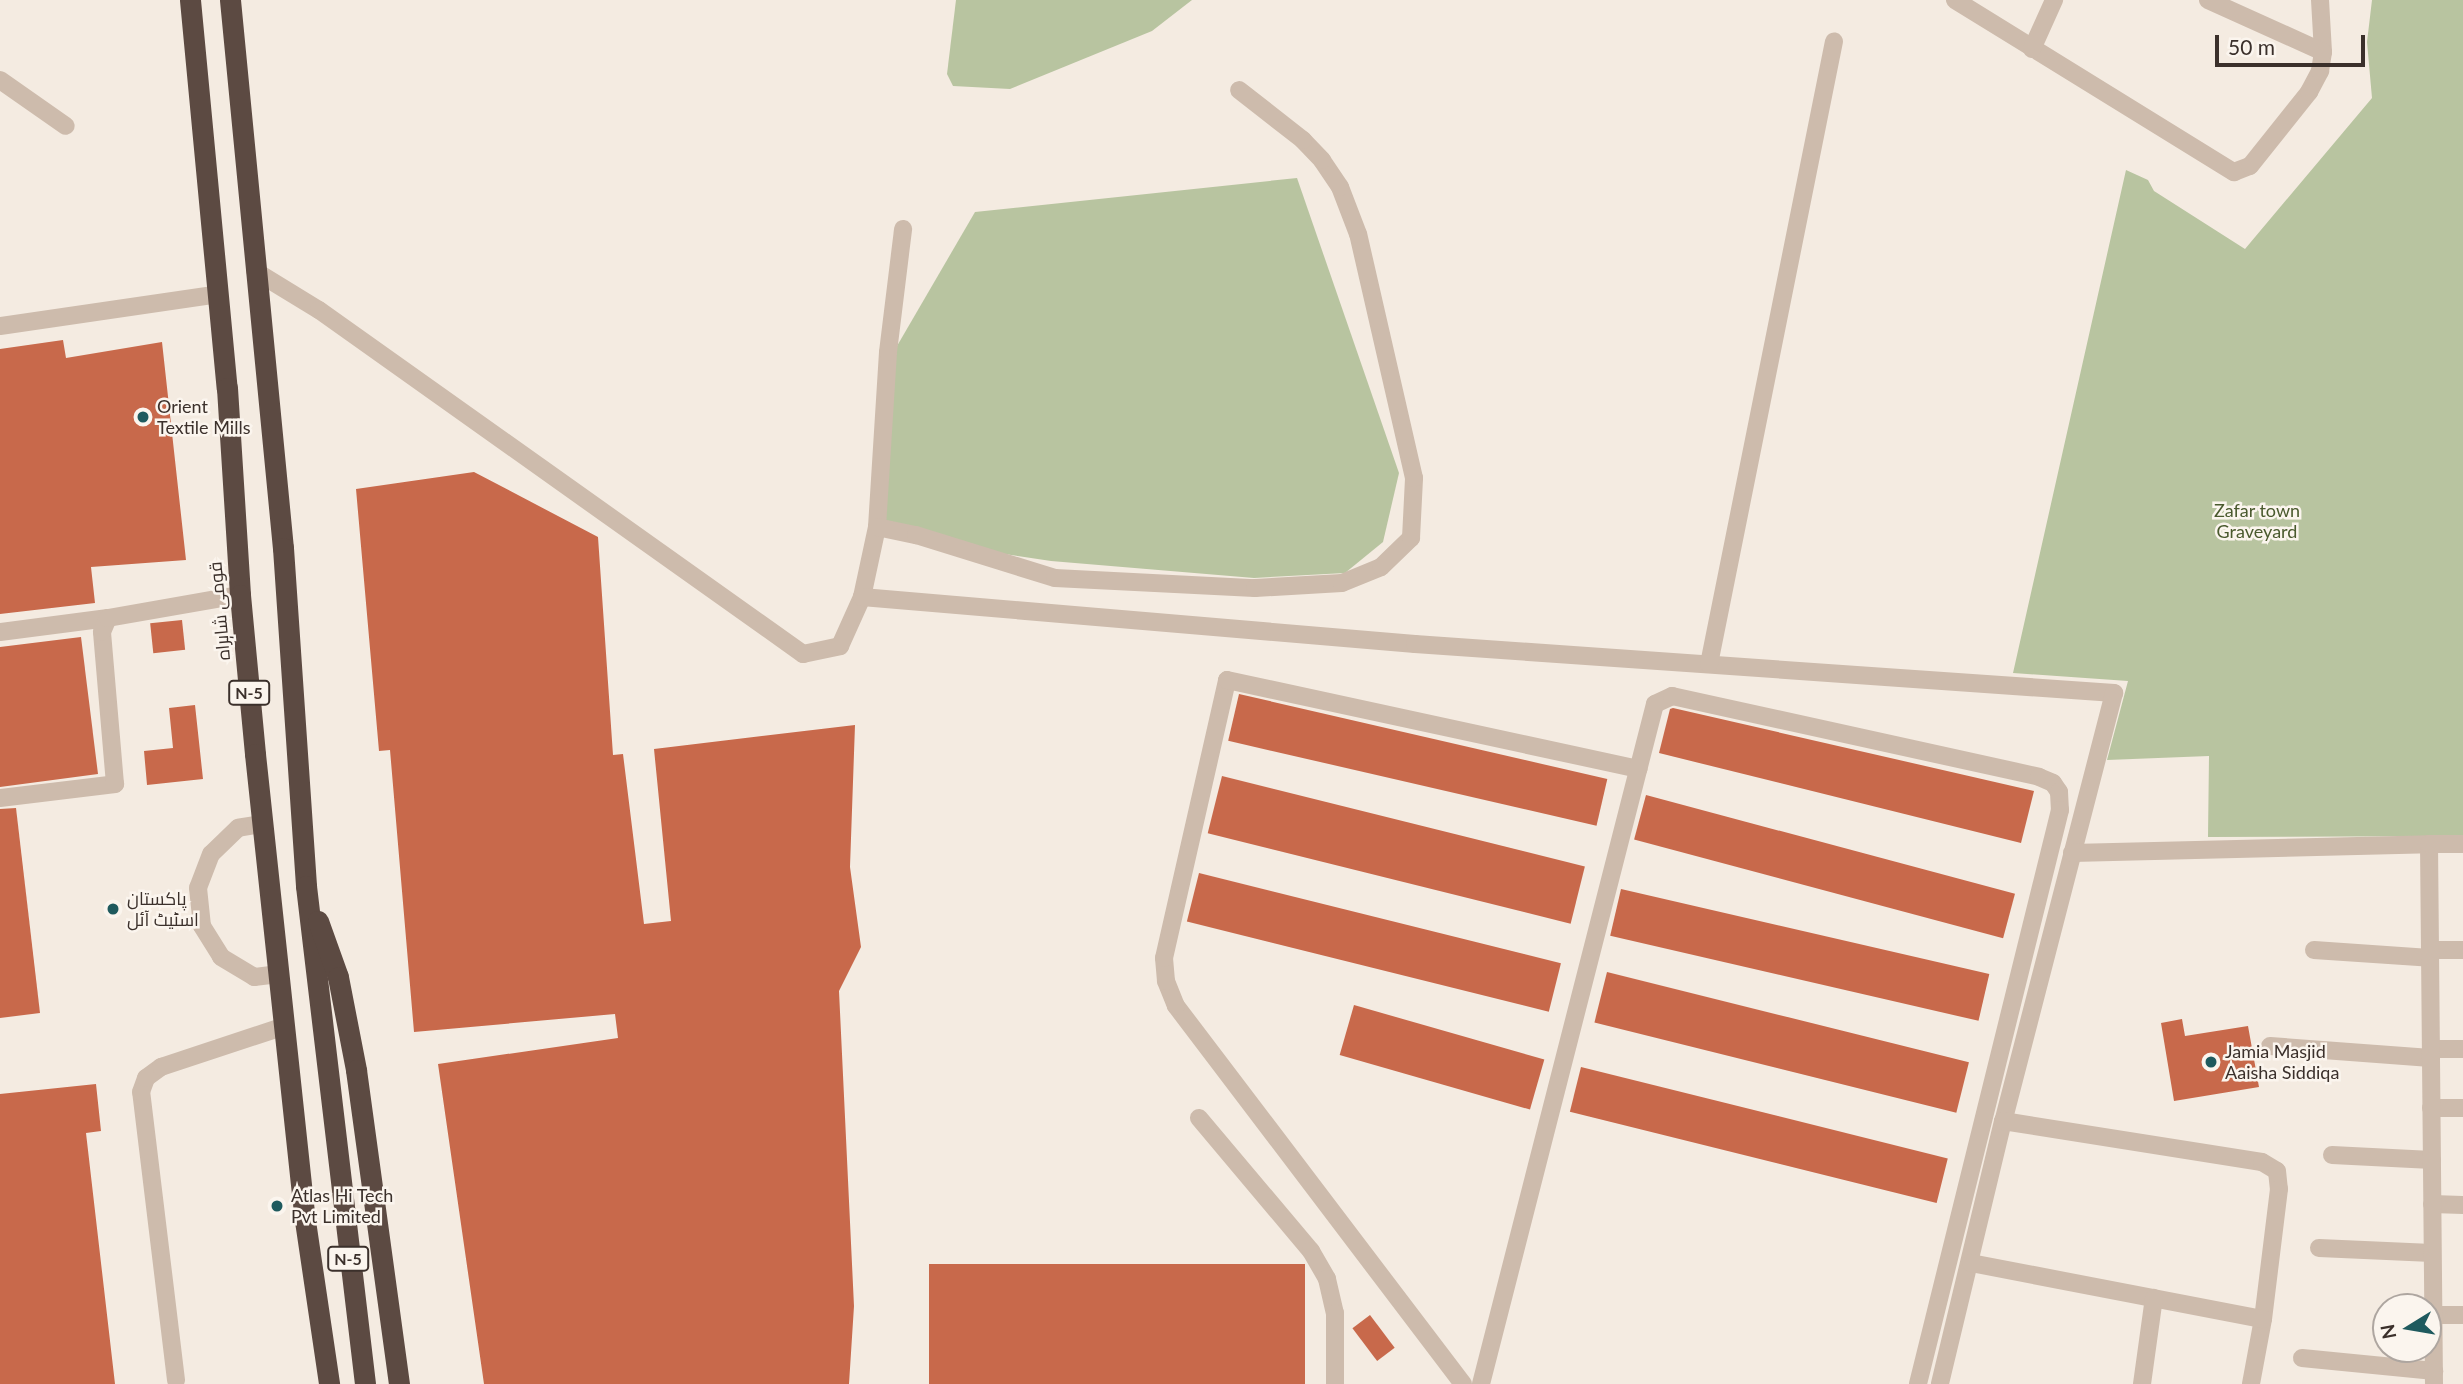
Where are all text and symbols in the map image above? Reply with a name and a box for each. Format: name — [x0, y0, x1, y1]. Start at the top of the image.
scale bar — [2218, 21, 2368, 65]
text: 50 m — [2228, 34, 2275, 59]
place label: Orient Textile Mills — [157, 396, 250, 438]
marker: Orient Textile Mills — [135, 409, 151, 425]
park label: Zafar town Graveyard — [2214, 500, 2300, 542]
street label: قومی شاہراہ — [204, 561, 234, 661]
road number: N-5 — [228, 680, 270, 706]
place label: پاکستان اسٹیٹ آئل — [127, 888, 199, 930]
marker: پاکستان اسٹیٹ آئل — [105, 901, 121, 917]
place label: Jamia Masjid Aaisha Siddiqa — [2225, 1041, 2339, 1084]
marker: Jamia Masjid Aaisha Siddiqa — [2203, 1054, 2219, 1070]
place label: Atlas Hi Tech Pvt Limited — [291, 1185, 394, 1228]
marker: Atlas Hi Tech Pvt Limited — [269, 1198, 285, 1214]
road number: N-5 — [327, 1246, 369, 1272]
north arrow — [2372, 1293, 2442, 1363]
text: N — [2375, 1322, 2401, 1341]

